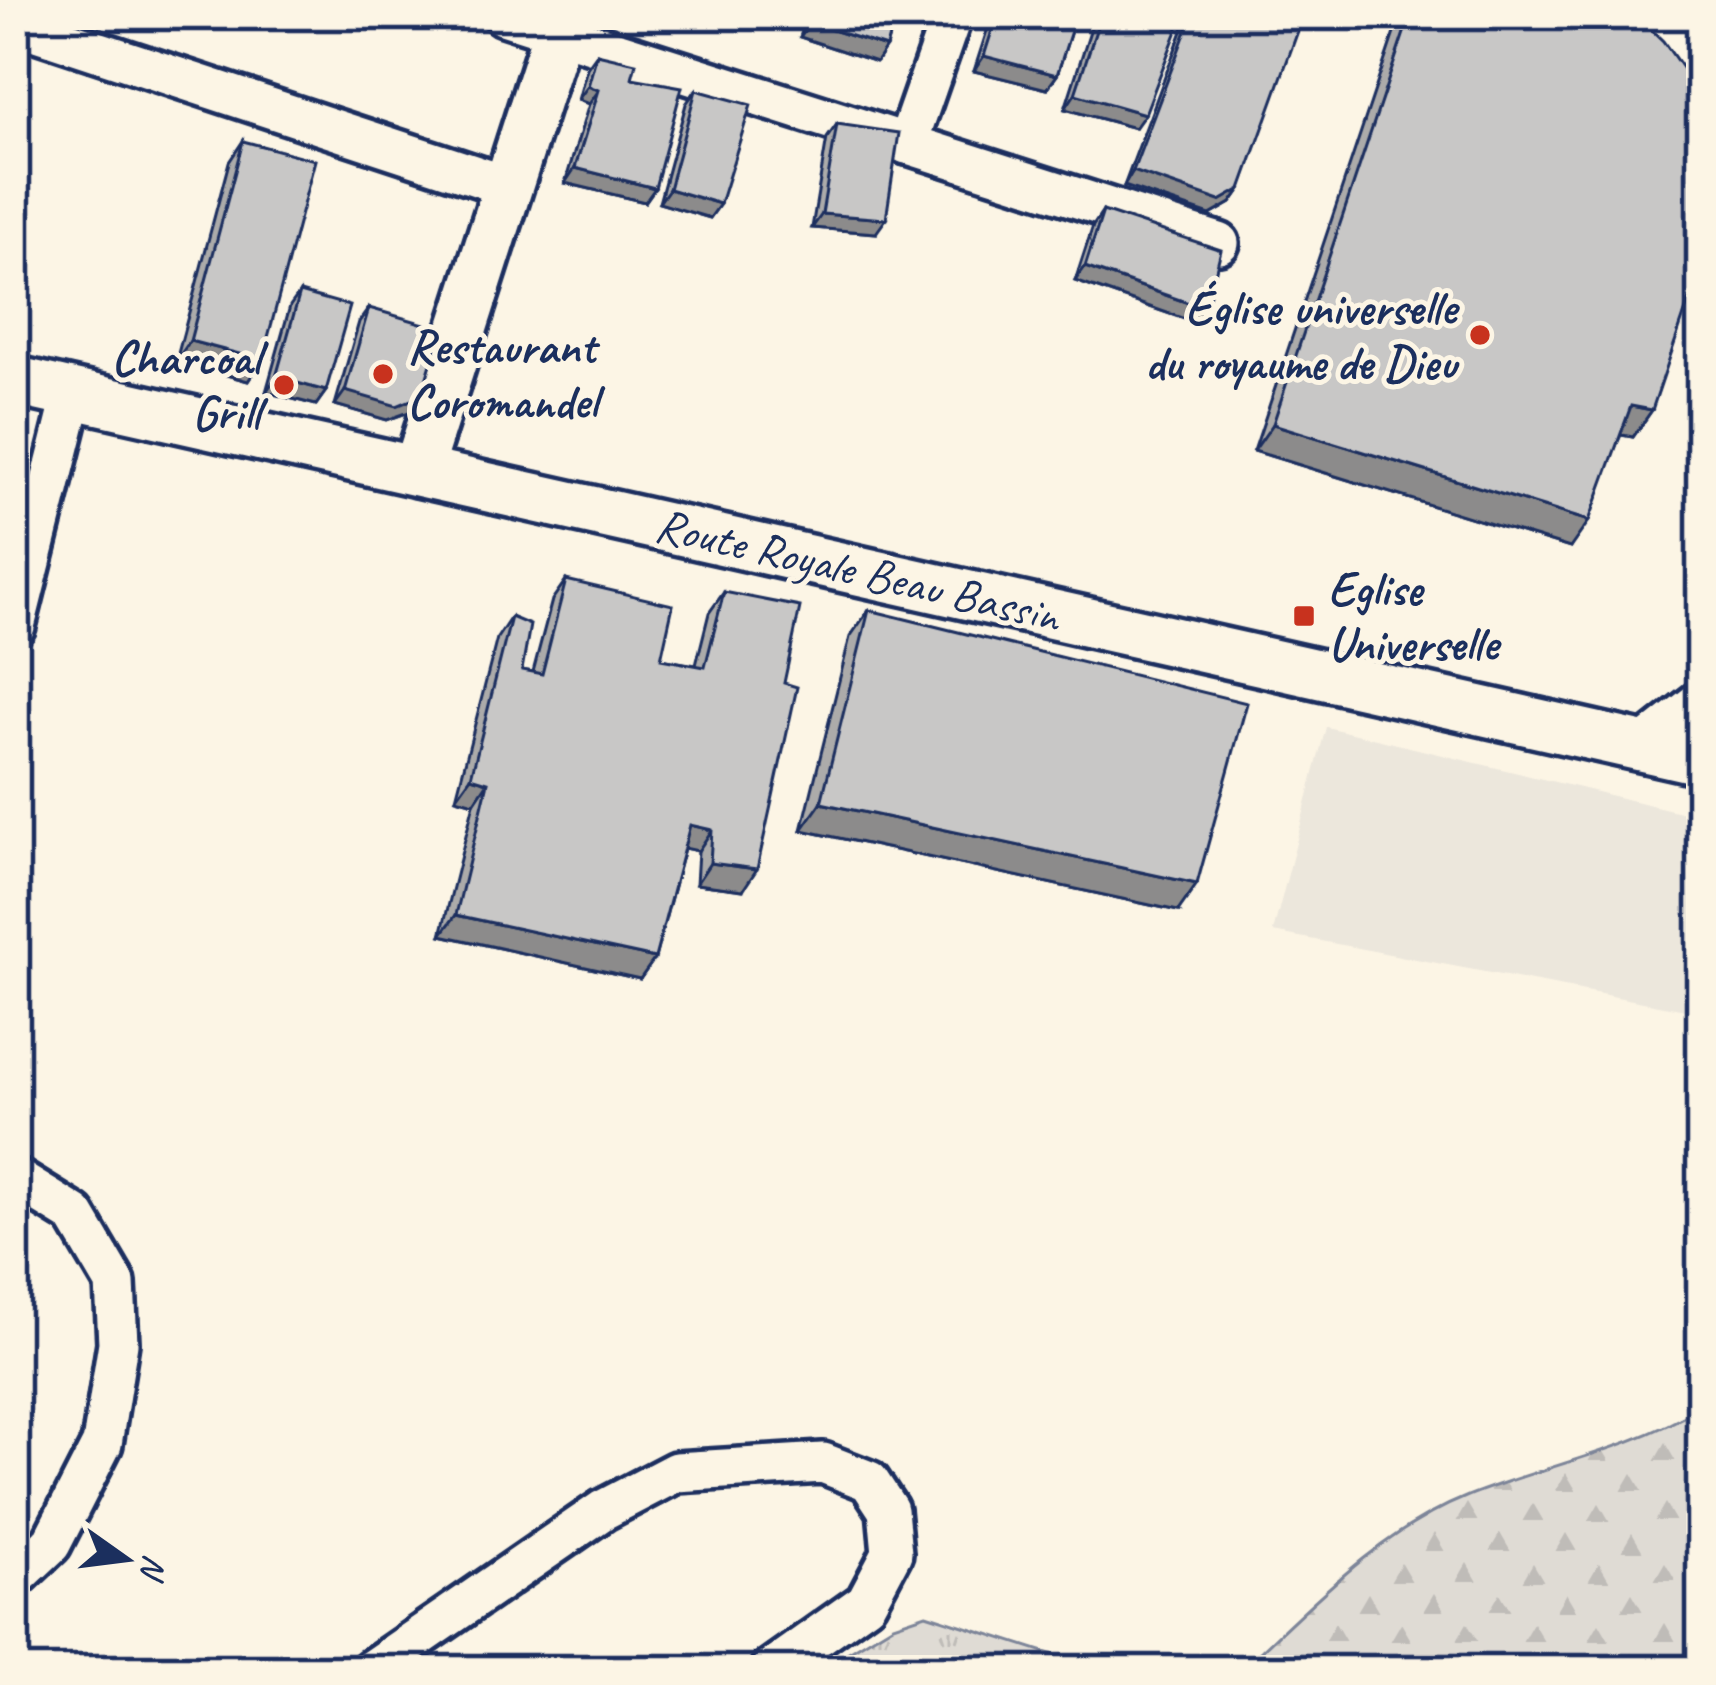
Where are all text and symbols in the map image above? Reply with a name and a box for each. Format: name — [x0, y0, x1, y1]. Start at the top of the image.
place label: Église universelle du royaume de Dieu — [1145, 278, 1460, 393]
place label: Restaurant Coromandel — [407, 317, 606, 432]
marker: Église universelle du royaume de Dieu — [1467, 322, 1493, 348]
place label: Charcoal Grill — [111, 328, 269, 443]
marker: Restaurant Coromandel — [370, 361, 396, 387]
marker: Charcoal Grill — [271, 372, 297, 398]
street label: Route Royale Beau Bassin — [650, 494, 1068, 646]
place label: Eglise Universelle — [1328, 559, 1502, 674]
marker: Eglise Universelle — [1291, 603, 1317, 629]
north arrow — [66, 1499, 186, 1619]
text: N — [130, 1551, 177, 1586]

